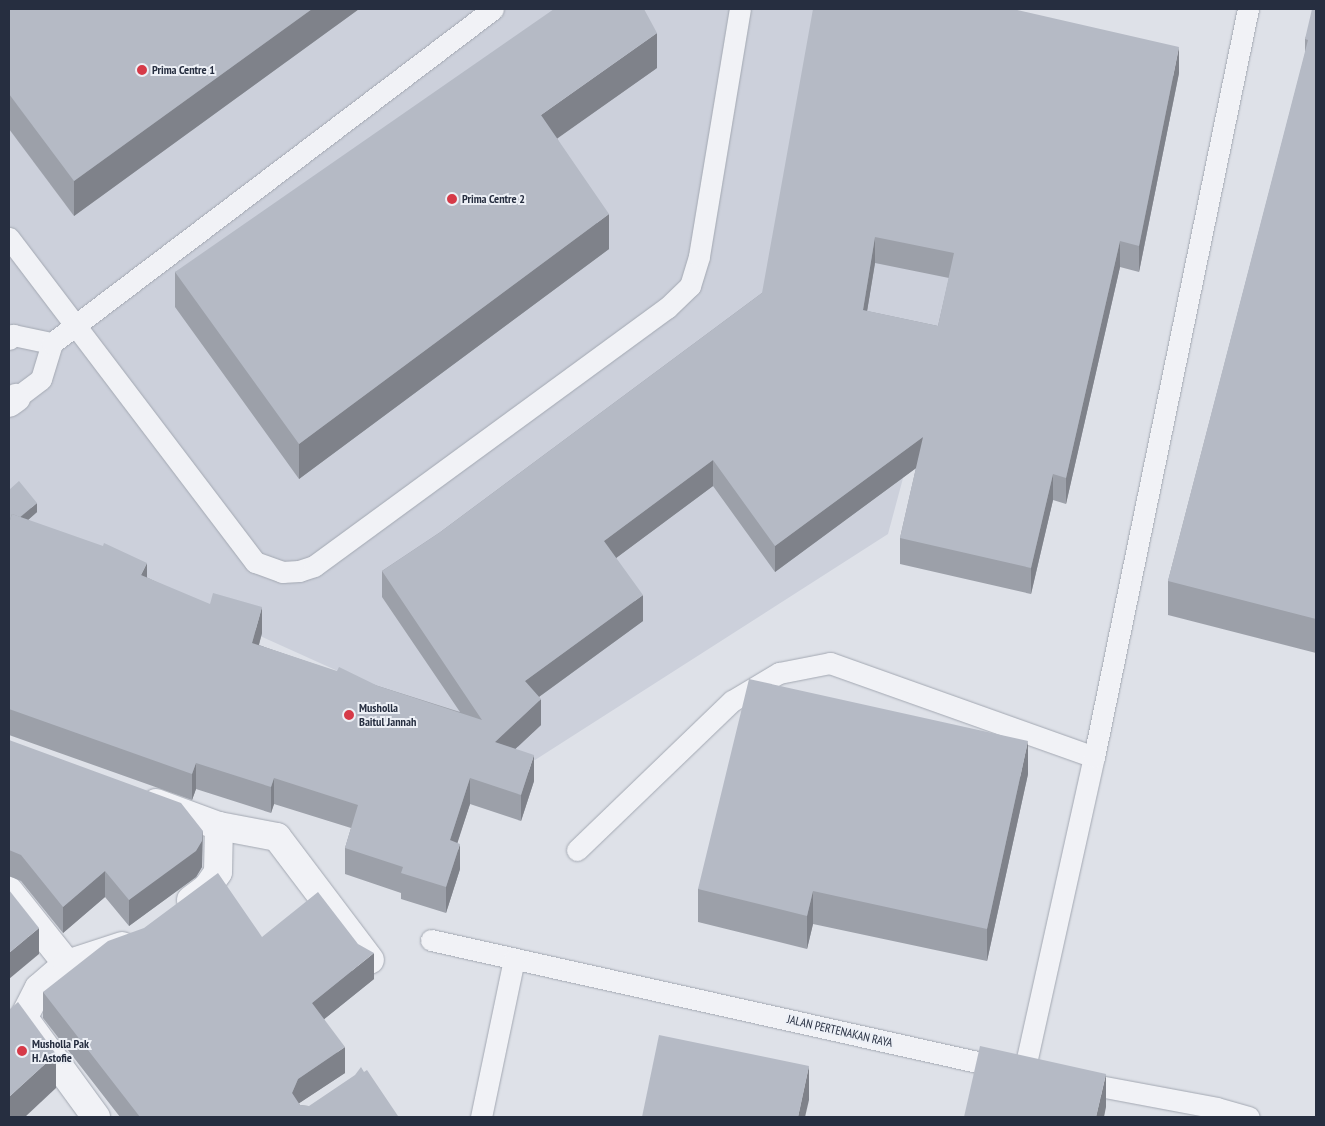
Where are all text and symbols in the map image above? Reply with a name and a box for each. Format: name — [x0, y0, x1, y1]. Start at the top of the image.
place label: Prima Centre 1 — [152, 63, 215, 77]
marker: Prima Centre 1 — [136, 64, 148, 76]
place label: Prima Centre 2 — [462, 192, 525, 206]
marker: Prima Centre 2 — [446, 193, 458, 205]
place label: Musholla Baitul Jannah — [359, 701, 416, 729]
marker: Musholla Baitul Jannah — [343, 709, 355, 721]
street label: JALAN PERTENAKAN RAYA — [786, 1012, 894, 1050]
place label: Musholla Pak H. Astofie — [32, 1037, 89, 1065]
marker: Musholla Pak H. Astofie — [16, 1045, 28, 1057]

